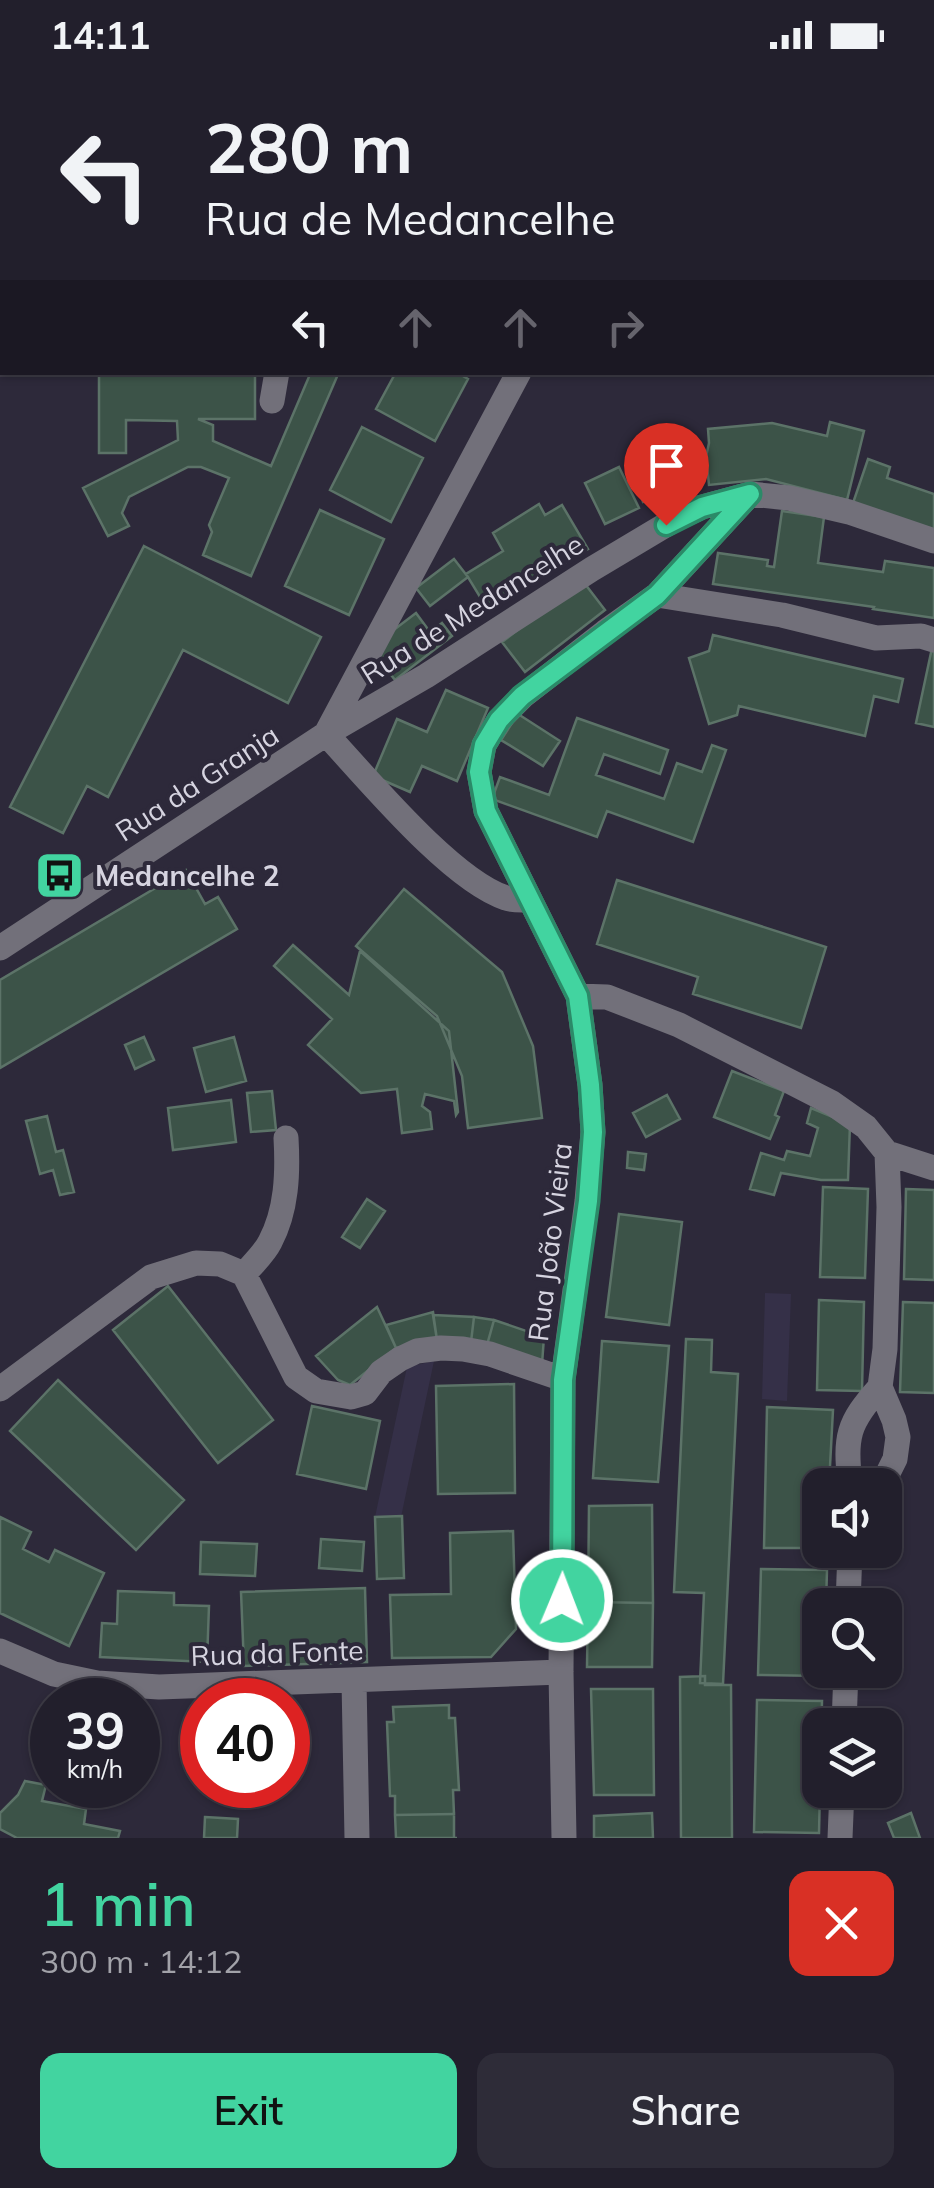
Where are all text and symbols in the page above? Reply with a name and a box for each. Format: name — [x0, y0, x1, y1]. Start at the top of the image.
text: 14:11 — [50, 11, 151, 59]
text: 280 m — [205, 103, 413, 191]
icon: left — [40, 110, 170, 240]
text: Rua de Medancelhe — [205, 190, 615, 246]
icon: left — [283, 300, 338, 355]
icon: ahead — [388, 300, 443, 355]
icon: ahead — [493, 300, 548, 355]
icon: right — [598, 300, 653, 355]
pin — [624, 423, 709, 526]
icon: arrive — [639, 438, 694, 493]
street label: Rua de Medancelhe — [354, 526, 589, 691]
street label: Rua da Granja — [108, 717, 285, 848]
bus stop icon: Medancelhe 2 — [34, 850, 86, 902]
place label: Medancelhe 2 — [95, 858, 280, 893]
street label: Rua João Vieira — [520, 1141, 579, 1343]
map controls — [802, 1468, 902, 1808]
button: sound — [802, 1468, 902, 1568]
position arrow — [510, 1548, 614, 1652]
button: search — [802, 1588, 902, 1688]
street label: Rua da Fonte — [190, 1632, 364, 1673]
speed limit sign: 40 — [180, 1678, 310, 1808]
text: 39 — [65, 1699, 125, 1762]
button: layers — [802, 1708, 902, 1808]
text: km/h — [67, 1753, 123, 1784]
text: 1 min — [40, 1866, 196, 1941]
button: close — [789, 1871, 894, 1976]
text: 300 m · 14:12 — [40, 1941, 242, 1981]
button: Exit — [40, 2053, 457, 2168]
button: Share — [477, 2053, 894, 2168]

